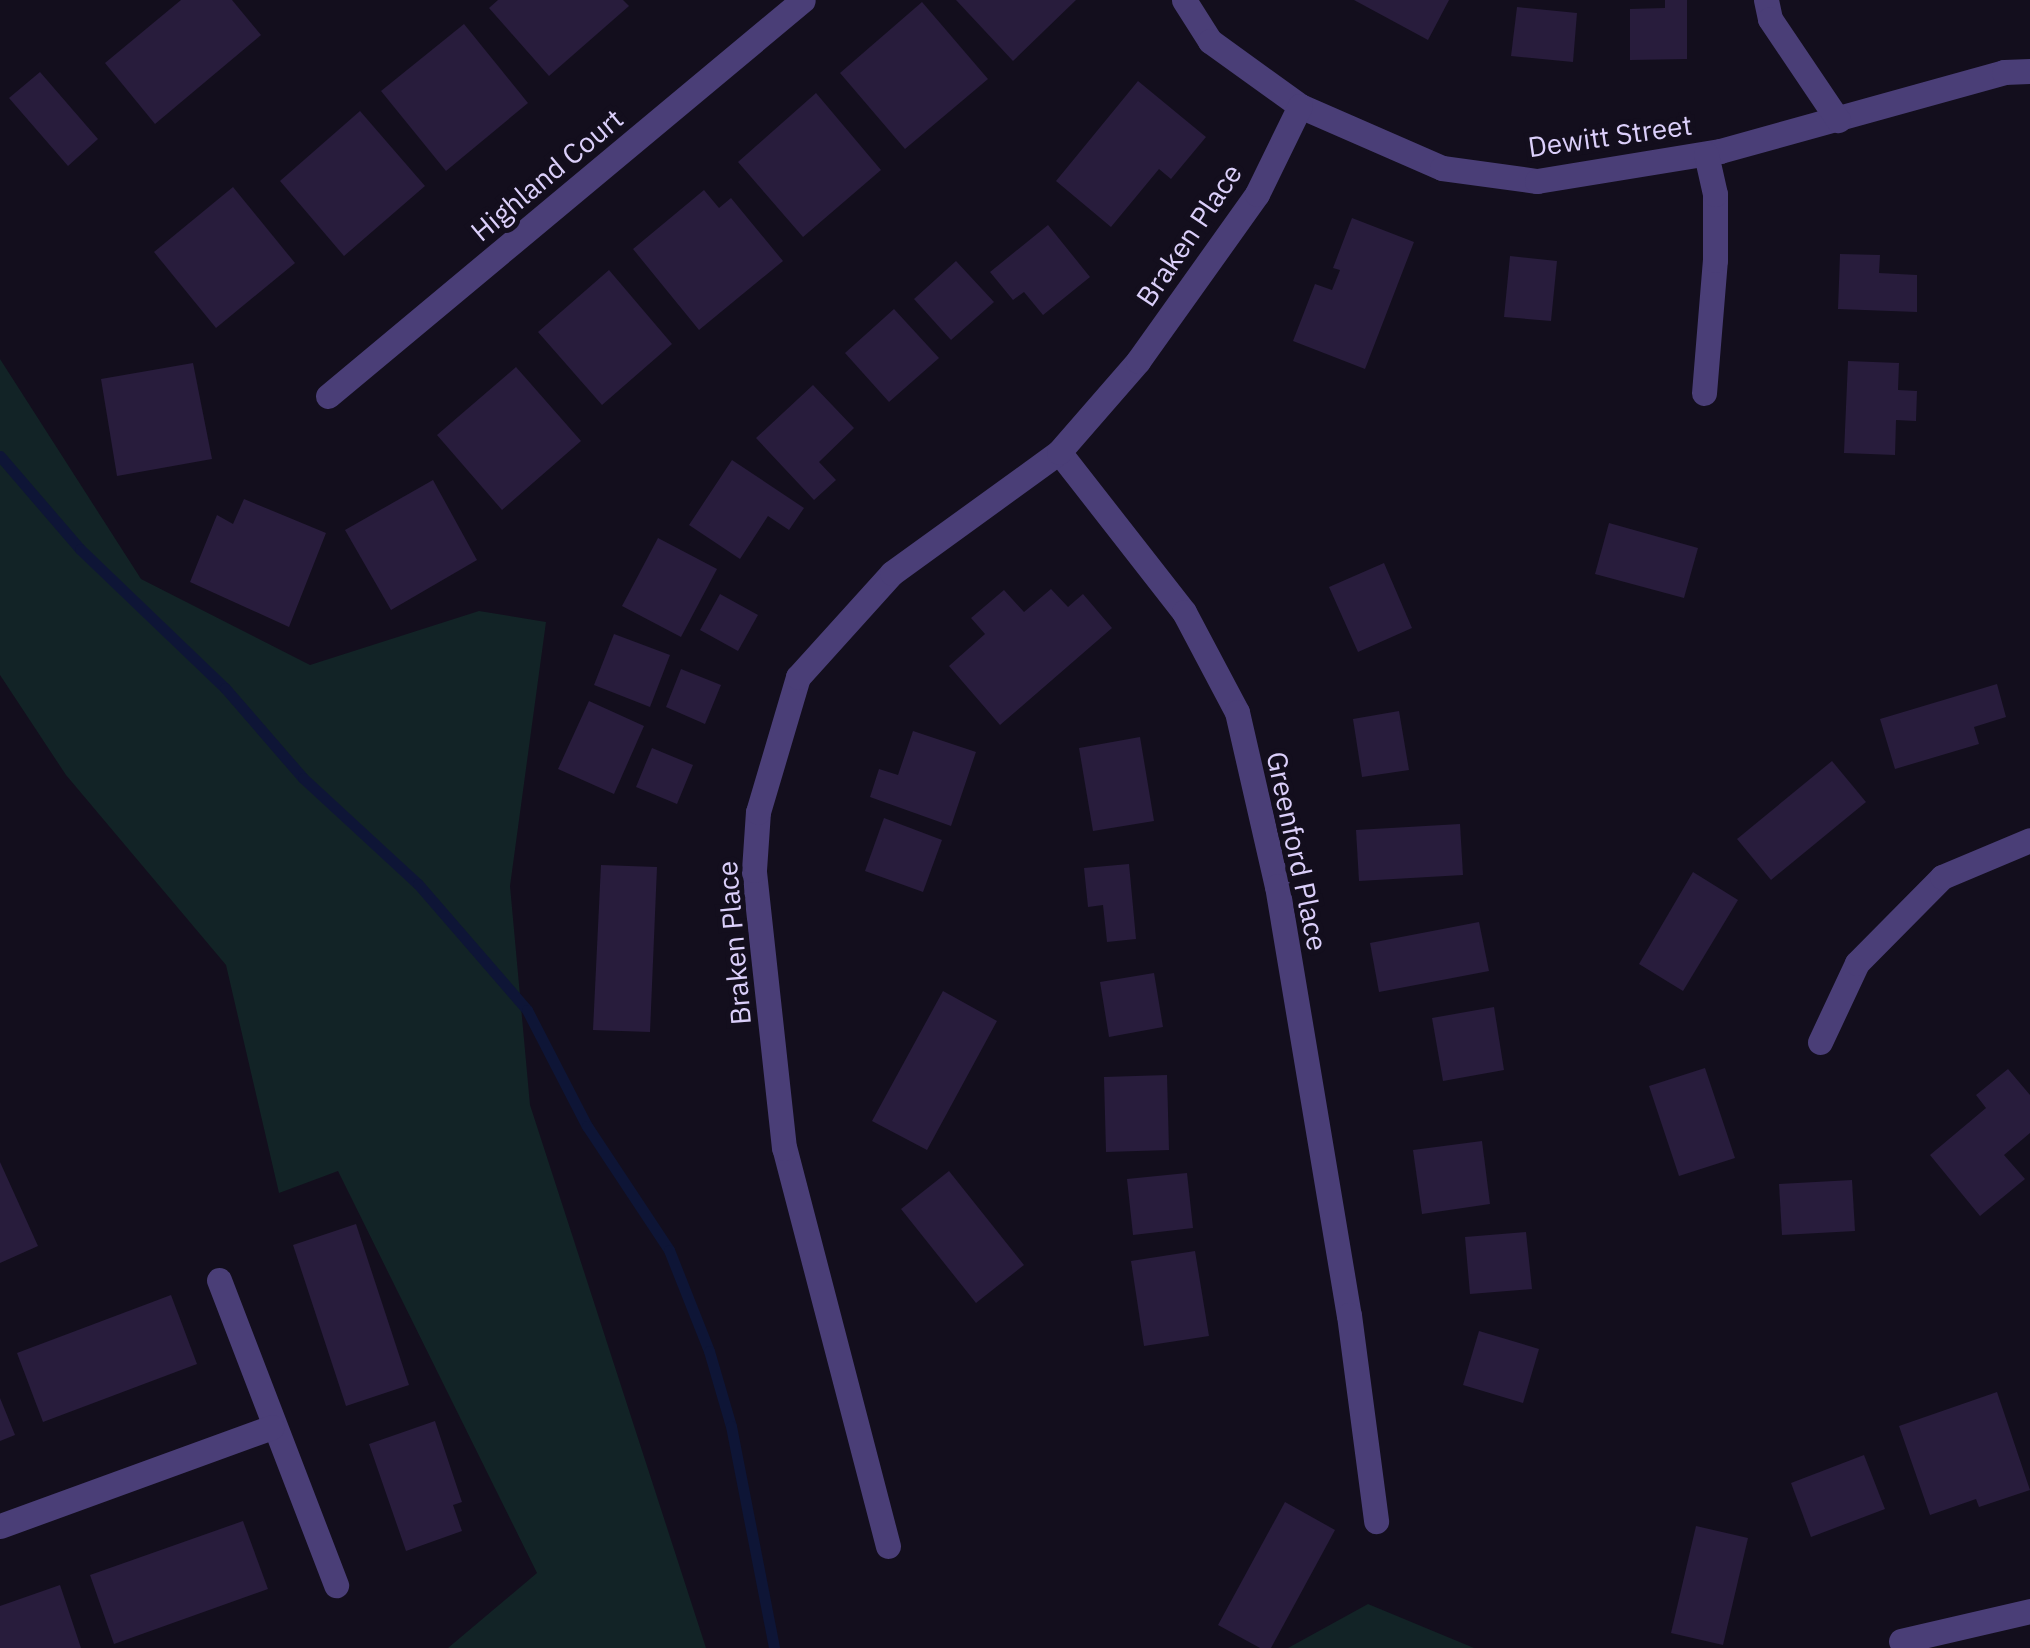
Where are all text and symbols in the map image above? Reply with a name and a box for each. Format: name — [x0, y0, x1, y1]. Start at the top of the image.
street label: Highland Court — [464, 102, 630, 248]
street label: Dewitt Street — [1526, 108, 1694, 164]
street label: Braken Place — [1129, 157, 1249, 313]
street label: Greenford Place — [1259, 748, 1335, 954]
street label: Braken Place — [710, 860, 758, 1026]

